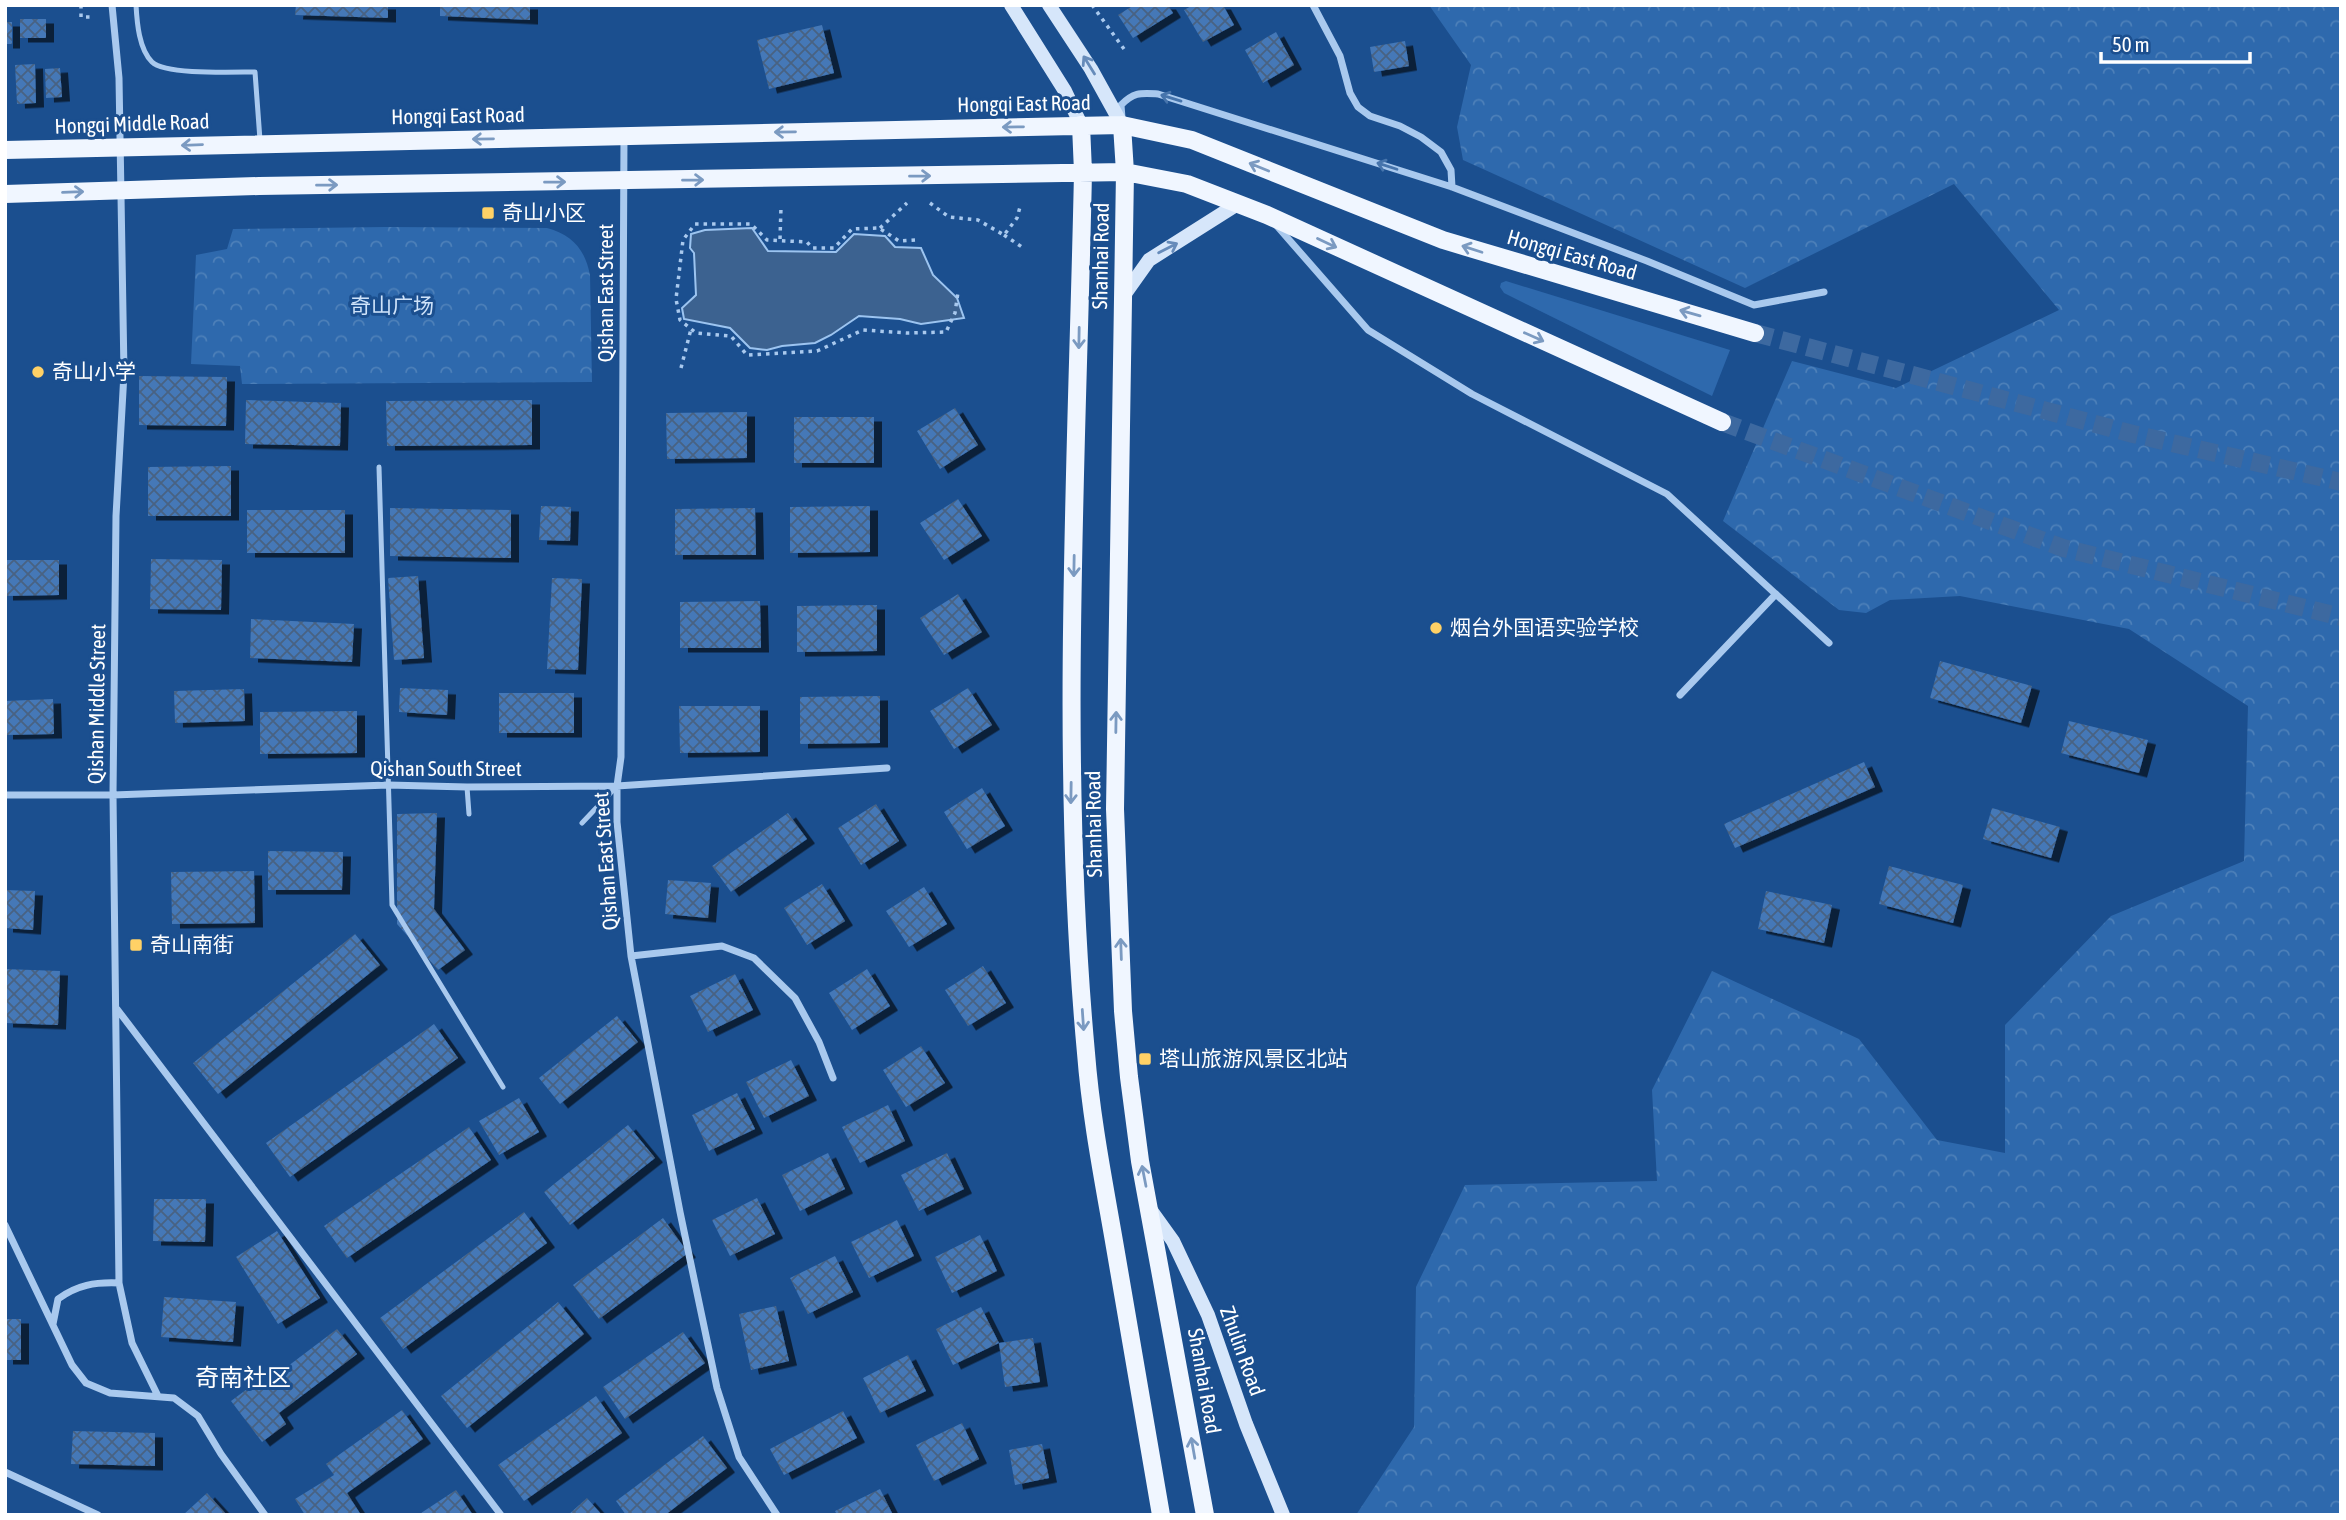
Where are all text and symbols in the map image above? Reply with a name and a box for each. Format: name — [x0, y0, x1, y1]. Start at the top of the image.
scale bar — [2101, 21, 2250, 65]
text: 50 m — [2112, 32, 2150, 56]
one-way arrow — [1081, 56, 1095, 76]
street label: Hongqi East Road — [957, 90, 1091, 116]
one-way arrow — [1160, 91, 1182, 103]
street label: Hongqi East Road — [391, 102, 525, 128]
street label: Hongqi Middle Road — [54, 108, 210, 138]
one-way arrow — [1001, 120, 1024, 134]
one-way arrow — [774, 125, 797, 139]
one-way arrow — [472, 132, 495, 145]
one-way arrow — [181, 138, 204, 152]
one-way arrow — [1377, 159, 1399, 171]
one-way arrow — [1249, 160, 1271, 173]
one-way arrow — [909, 169, 932, 182]
one-way arrow — [681, 173, 704, 187]
one-way arrow — [543, 175, 566, 189]
one-way arrow — [315, 179, 338, 192]
one-way arrow — [62, 186, 85, 199]
place label: 奇山小区 — [502, 200, 586, 224]
street label: Shanhai Road — [1087, 202, 1113, 310]
marker: 奇山小区 — [480, 205, 496, 221]
street label: Qishan East Street — [593, 224, 617, 362]
street label: Hongqi East Road — [1505, 224, 1640, 284]
one-way arrow — [1316, 237, 1337, 250]
one-way arrow — [1157, 241, 1177, 255]
one-way arrow — [1461, 242, 1483, 255]
park label: 奇山广场 — [350, 293, 434, 317]
one-way arrow — [1679, 306, 1701, 319]
one-way arrow — [1073, 327, 1086, 350]
one-way arrow — [1523, 331, 1544, 344]
place label: 奇山小学 — [52, 359, 136, 383]
marker: 奇山小学 — [30, 364, 46, 380]
one-way arrow — [1067, 554, 1081, 577]
place label: 烟台外国语实验学校 — [1450, 615, 1639, 639]
marker: 烟台外国语实验学校 — [1428, 620, 1444, 636]
street label: Qishan Middle Street — [83, 624, 109, 784]
one-way arrow — [1110, 711, 1123, 734]
street label: Qishan South Street — [370, 756, 522, 780]
street label: Shanhai Road — [1080, 770, 1106, 878]
one-way arrow — [1065, 782, 1078, 805]
street label: Qishan East Street — [588, 791, 622, 931]
place label: 奇山南街 — [150, 932, 234, 956]
marker: 奇山南街 — [128, 937, 144, 953]
one-way arrow — [1114, 938, 1127, 961]
one-way arrow — [1077, 1009, 1090, 1031]
place label: 塔山旅游风景区北站 — [1159, 1046, 1348, 1070]
marker: 塔山旅游风景区北站 — [1137, 1051, 1153, 1067]
one-way arrow — [1136, 1165, 1150, 1188]
street label: Zhulin Road — [1216, 1303, 1270, 1399]
street label: Shanhai Road — [1184, 1326, 1226, 1435]
district label: 奇南社区 — [195, 1364, 291, 1391]
one-way arrow — [1186, 1437, 1199, 1460]

